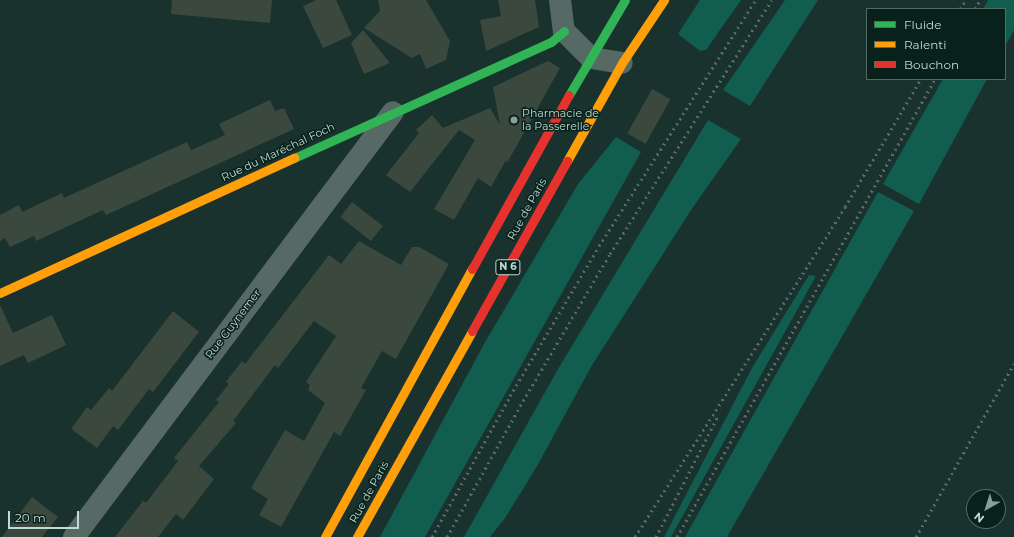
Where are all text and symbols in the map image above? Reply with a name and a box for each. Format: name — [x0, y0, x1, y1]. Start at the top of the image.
legend — [866, 8, 1006, 80]
text: Fluide — [904, 17, 942, 32]
text: Ralenti — [904, 37, 946, 52]
text: Bouchon — [904, 57, 959, 72]
place label: Pharmacie de la Passerelle — [522, 107, 599, 133]
marker: Pharmacie de la Passerelle — [509, 115, 519, 125]
street label: Rue du Maréchal Foch — [219, 120, 337, 184]
street label: Rue de Paris — [505, 176, 549, 242]
road number: N 6 — [495, 259, 521, 275]
street label: Rue Guynemer — [203, 287, 263, 361]
street label: Rue de Paris — [347, 459, 391, 525]
north arrow — [966, 489, 1006, 529]
scale bar — [10, 503, 81, 529]
text: N — [971, 509, 987, 526]
text: 20 m — [15, 510, 46, 525]

